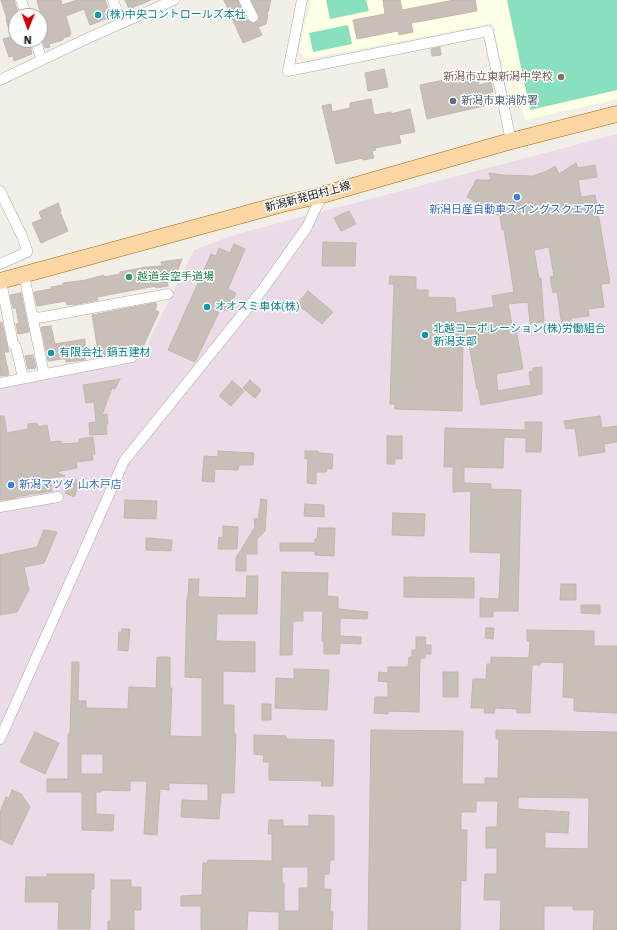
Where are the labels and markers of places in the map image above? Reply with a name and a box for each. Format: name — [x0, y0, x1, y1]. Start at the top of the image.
place label: (株)中央コントロールズ本社 — [106, 8, 246, 22]
marker: (株)中央コントロールズ本社 — [93, 10, 103, 20]
place label: 新潟市立東新潟中学校 — [443, 70, 553, 84]
marker: 新潟市立東新潟中学校 — [556, 72, 566, 82]
place label: 新潟市東消防署 — [461, 94, 538, 108]
marker: 新潟市東消防署 — [448, 96, 458, 106]
marker: 新潟日産自動車スイングスクエア店 — [512, 192, 522, 202]
place label: 新潟日産自動車スイングスクエア店 — [429, 203, 605, 217]
place label: 越道会空手道場 — [137, 270, 214, 284]
marker: 越道会空手道場 — [124, 272, 134, 282]
place label: オオスミ車体(株) — [215, 300, 300, 314]
marker: オオスミ車体(株) — [202, 302, 212, 312]
place label: 北越コーポレーション(株)労働組合 新潟支部 — [433, 322, 606, 348]
marker: 北越コーポレーション(株)労働組合 新潟支部 — [420, 330, 430, 340]
place label: 有限会社 鍋五建材 — [59, 346, 151, 360]
marker: 有限会社 鍋五建材 — [46, 348, 56, 358]
place label: 新潟マツダ 山木戸店 — [19, 478, 122, 492]
marker: 新潟マツダ 山木戸店 — [6, 480, 16, 490]

